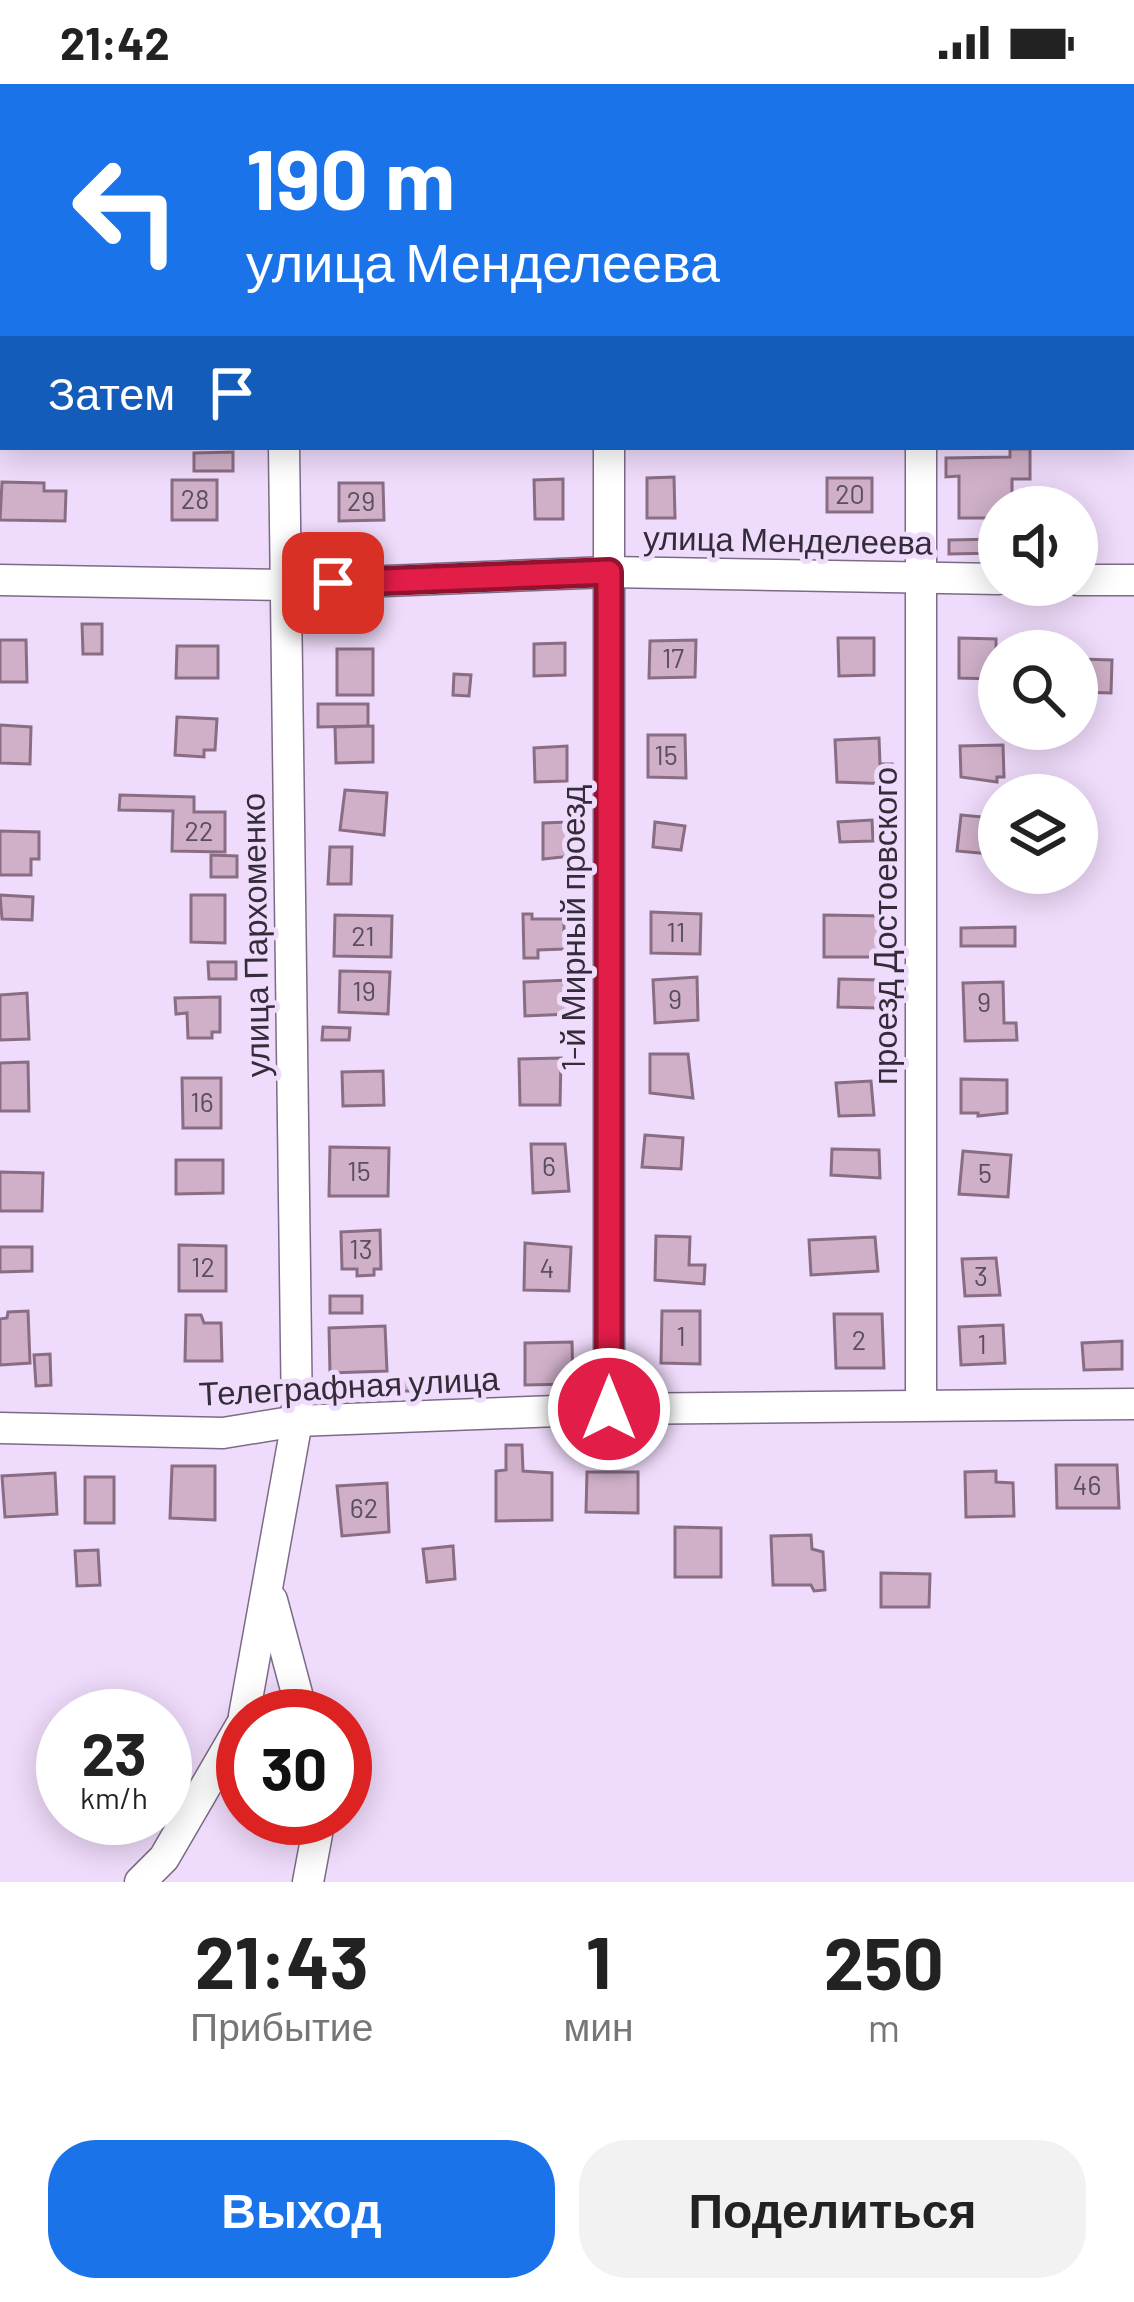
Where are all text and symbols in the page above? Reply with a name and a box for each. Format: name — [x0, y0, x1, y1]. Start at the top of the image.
text: 21:42 — [60, 15, 170, 69]
text: 190 m — [246, 126, 455, 227]
icon: left — [48, 132, 204, 288]
text: улица Менделеева — [246, 228, 720, 293]
icon: arrive — [199, 360, 265, 426]
text: Затем — [48, 365, 175, 419]
house number: 20 — [835, 477, 865, 509]
house number: 28 — [181, 482, 209, 514]
house number: 29 — [347, 484, 375, 516]
map controls — [978, 486, 1098, 894]
button: sound — [978, 486, 1098, 606]
street label: улица Менделеева — [643, 516, 934, 562]
pin — [282, 532, 384, 634]
icon: arrive — [300, 550, 366, 616]
button: search — [978, 630, 1098, 750]
house number: 17 — [662, 641, 684, 673]
house number: 15 — [654, 738, 678, 770]
street label: проезд Достоевского — [864, 767, 904, 1085]
button: layers — [978, 774, 1098, 894]
street label: 1-й Мирный проезд — [552, 785, 592, 1071]
street label: улица Пархоменко — [232, 793, 276, 1077]
house number: 22 — [185, 814, 213, 846]
house number: 11 — [667, 915, 685, 947]
house number: 21 — [351, 919, 375, 951]
house number: 19 — [352, 974, 376, 1006]
house number: 9 — [668, 982, 682, 1014]
house number: 9 — [977, 985, 991, 1017]
house number: 16 — [190, 1085, 214, 1117]
house number: 6 — [542, 1149, 556, 1181]
house number: 15 — [347, 1154, 371, 1186]
house number: 5 — [978, 1156, 992, 1188]
house number: 13 — [349, 1232, 373, 1264]
house number: 12 — [191, 1250, 215, 1282]
house number: 4 — [540, 1251, 554, 1283]
house number: 3 — [974, 1259, 988, 1291]
house number: 1 — [676, 1319, 686, 1351]
house number: 2 — [852, 1323, 866, 1355]
house number: 1 — [977, 1327, 987, 1359]
position arrow — [546, 1346, 672, 1472]
street label: Телеграфная улица — [198, 1357, 501, 1413]
house number: 46 — [1073, 1468, 1101, 1500]
house number: 62 — [350, 1491, 378, 1523]
speed limit sign: 30 — [216, 1689, 372, 1845]
text: 23 — [81, 1716, 147, 1788]
text: km/h — [80, 1779, 148, 1815]
text: 21:43 — [195, 1917, 369, 2003]
text: 1 — [586, 1917, 611, 2003]
text: 250 — [824, 1918, 944, 2004]
text: Прибытие — [190, 2002, 373, 2049]
text: мин — [563, 2002, 634, 2049]
text: m — [868, 2003, 900, 2050]
button: Выход — [48, 2140, 555, 2278]
button: Поделиться — [579, 2140, 1086, 2278]

